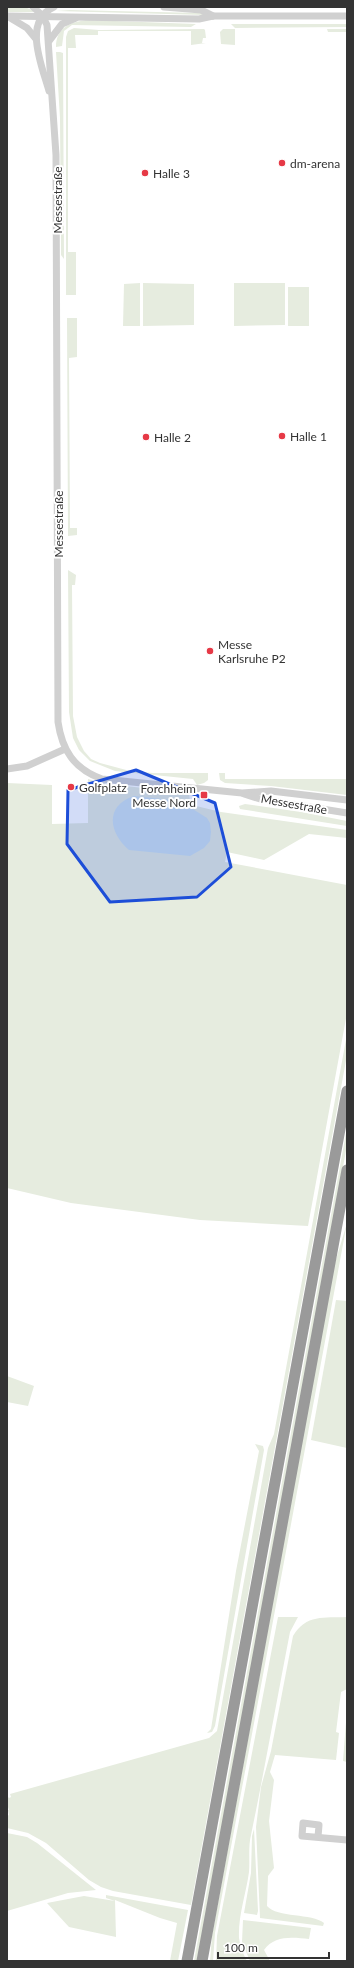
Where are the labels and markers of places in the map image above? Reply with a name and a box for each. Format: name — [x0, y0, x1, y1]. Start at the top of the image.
place label: dm-arena — [290, 156, 340, 171]
marker: dm-arena — [277, 158, 287, 168]
place label: Halle 3 — [153, 166, 190, 181]
marker: Halle 3 — [140, 168, 150, 178]
place label: Halle 1 — [290, 429, 327, 444]
place label: Halle 2 — [154, 430, 191, 445]
marker: Halle 1 — [277, 431, 287, 441]
marker: Halle 2 — [141, 432, 151, 442]
place label: Messe Karlsruhe P2 — [218, 637, 286, 666]
marker: Messe Karlsruhe P2 — [205, 646, 215, 656]
place label: Golfplatz — [79, 780, 127, 795]
place label: Forchheim Messe Nord — [132, 781, 196, 810]
marker: Golfplatz — [66, 782, 76, 792]
marker: Forchheim Messe Nord — [199, 790, 209, 800]

